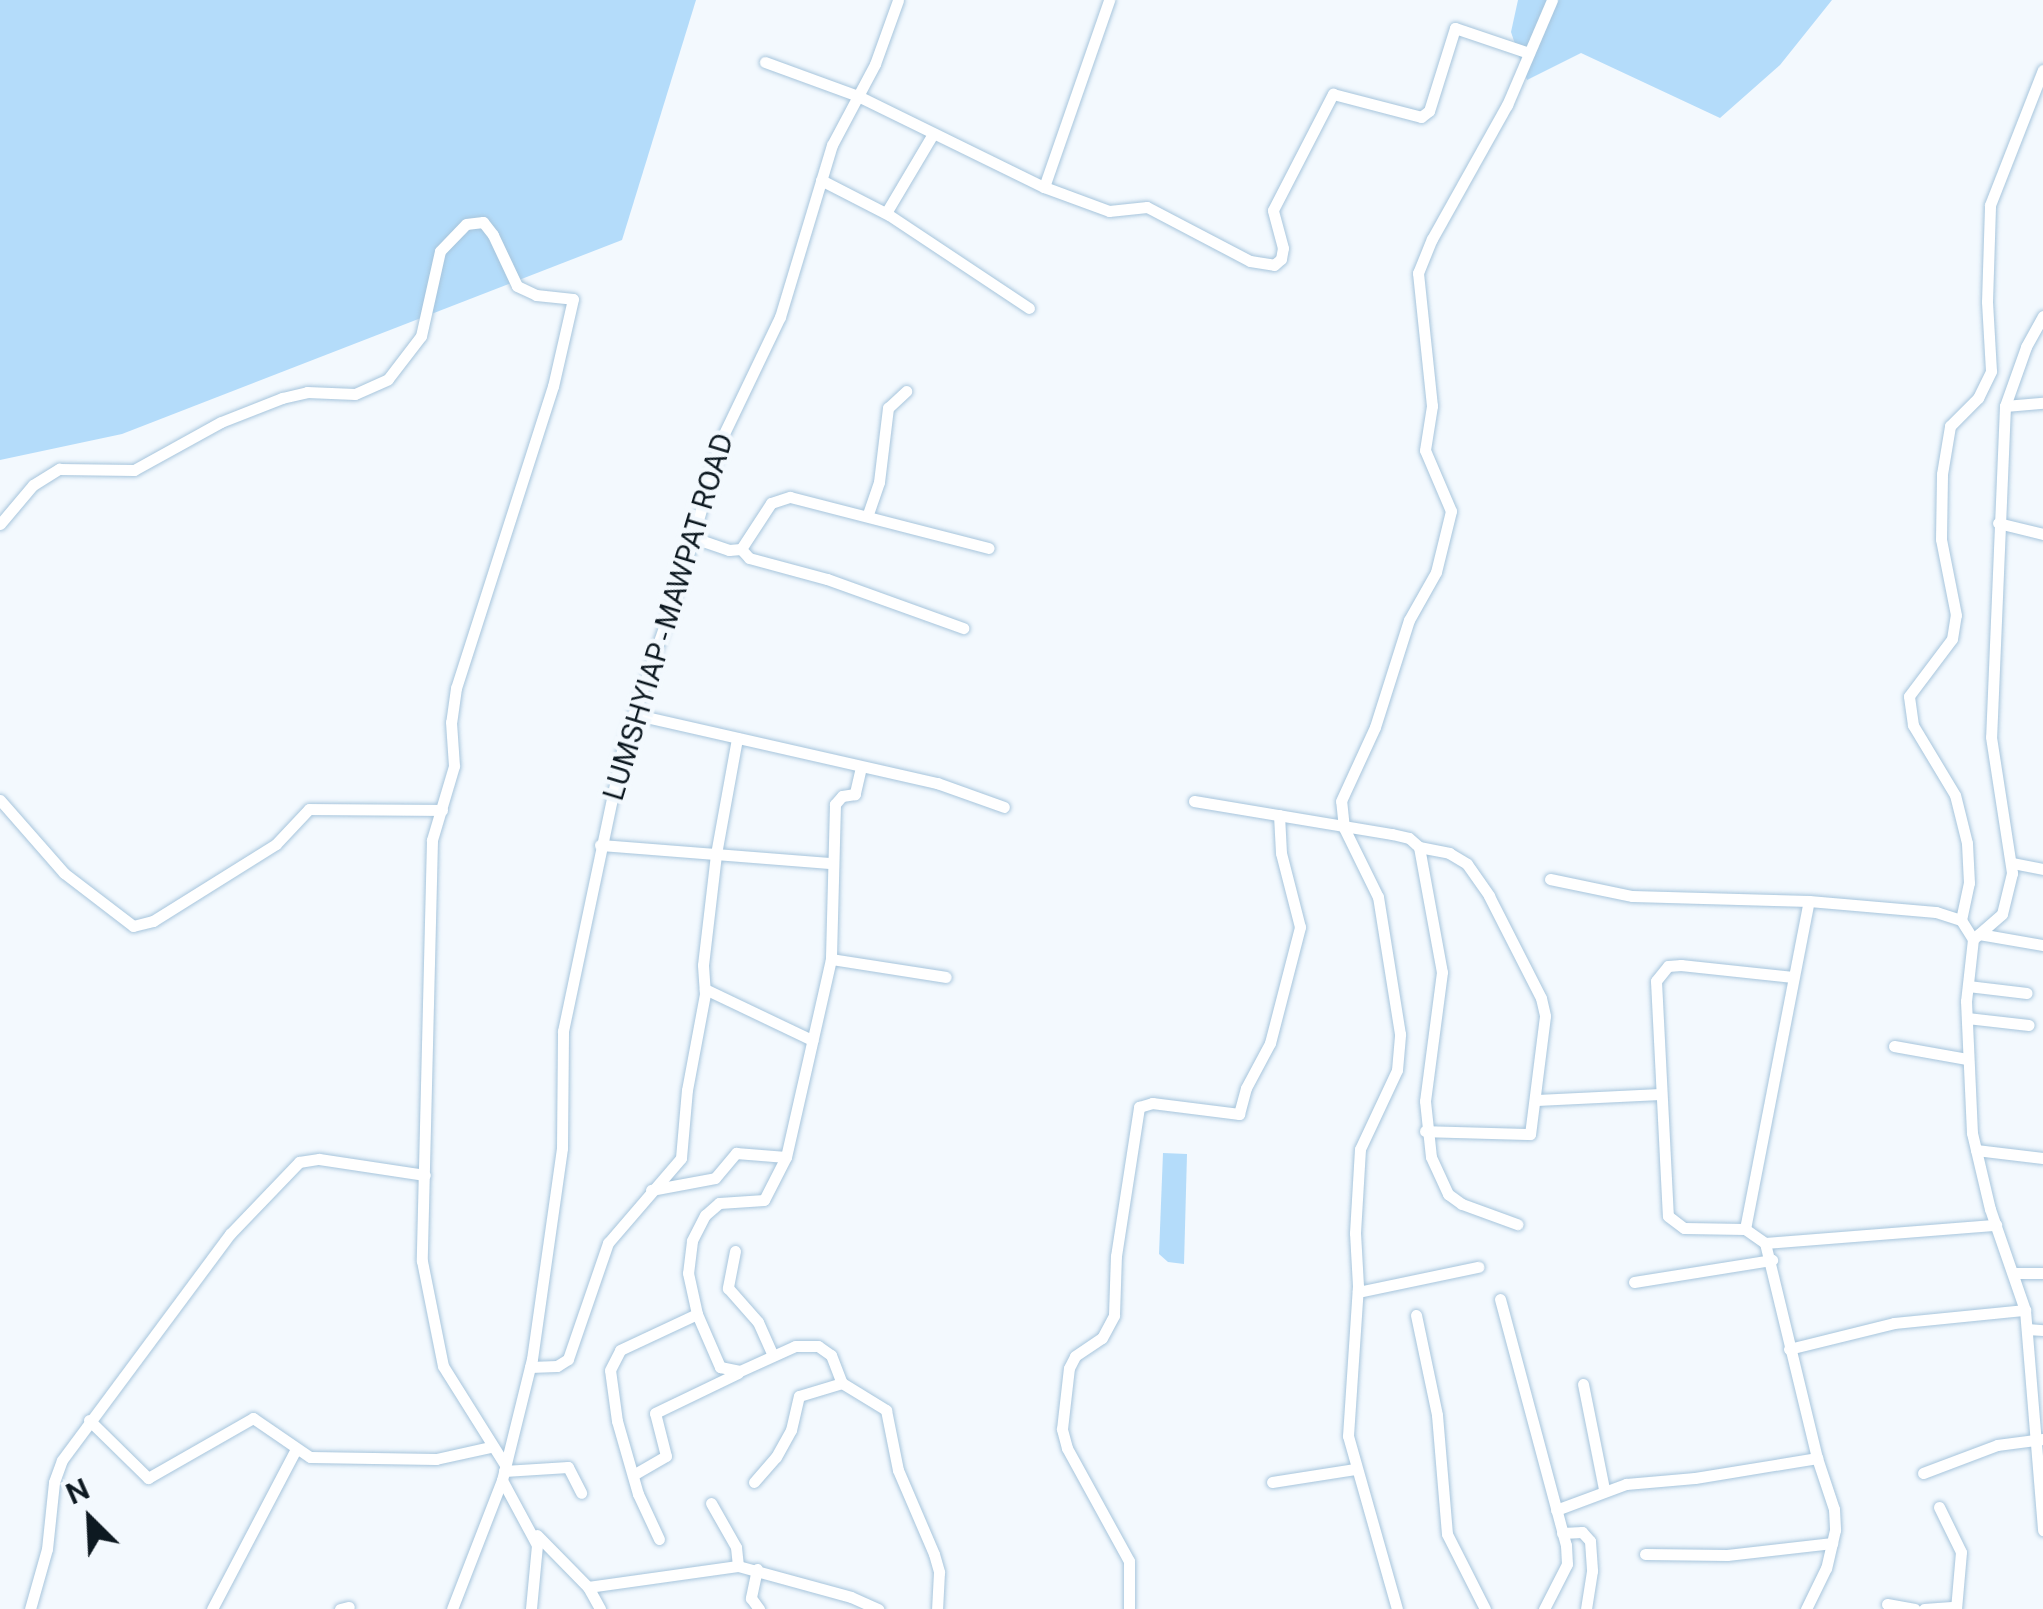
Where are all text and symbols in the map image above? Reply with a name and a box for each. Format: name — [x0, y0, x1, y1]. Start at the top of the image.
street label: LUMSHYIAP - MAWPAT ROAD — [595, 426, 741, 808]
north arrow — [40, 1469, 140, 1569]
text: N — [61, 1472, 94, 1511]

